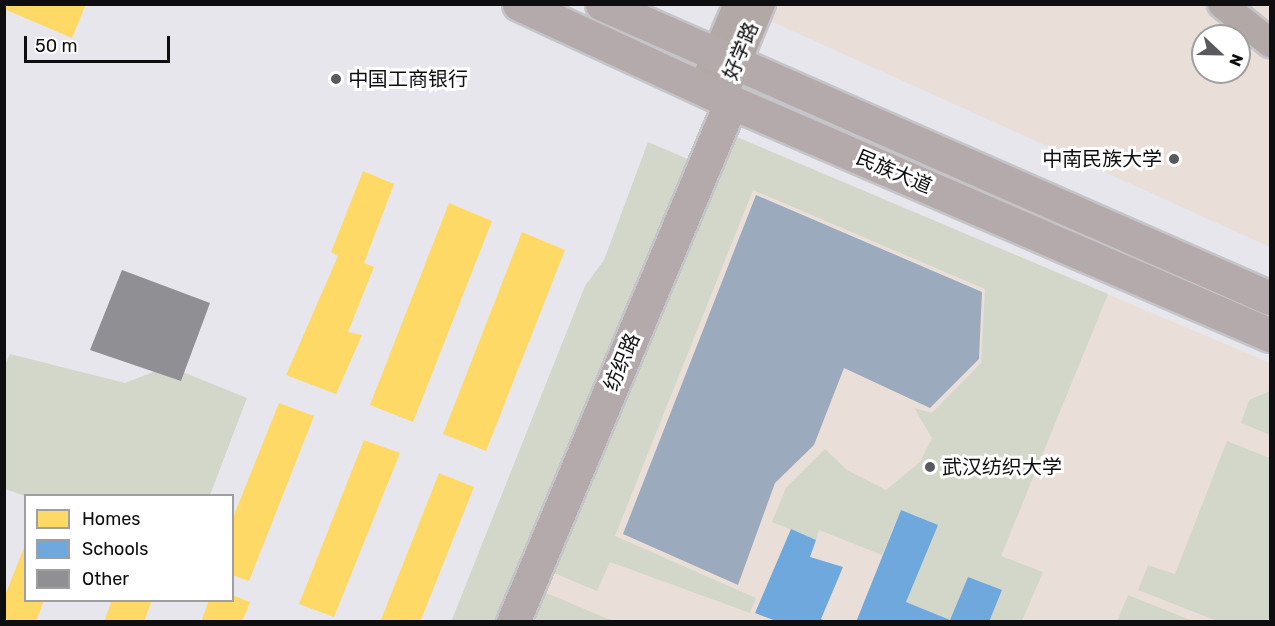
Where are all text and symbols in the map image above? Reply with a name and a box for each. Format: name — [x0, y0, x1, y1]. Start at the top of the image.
street label: 好学路 — [718, 19, 764, 83]
scale bar — [27, 24, 172, 62]
north arrow — [1191, 24, 1251, 84]
text: 50 m — [35, 35, 78, 57]
text: N — [1225, 51, 1247, 69]
place label: 中国工商银行 — [348, 67, 468, 91]
marker: 中国工商银行 — [329, 72, 343, 86]
street label: 民族大道 — [852, 145, 936, 199]
place label: 中南民族大学 — [1042, 147, 1162, 171]
marker: 中南民族大学 — [1167, 152, 1181, 166]
street label: 纺织路 — [599, 330, 645, 394]
place label: 武汉纺织大学 — [942, 455, 1062, 479]
marker: 武汉纺织大学 — [923, 460, 937, 474]
legend — [24, 494, 234, 602]
text: Homes — [82, 508, 140, 530]
text: Schools — [82, 538, 148, 560]
text: Other — [82, 568, 129, 590]

